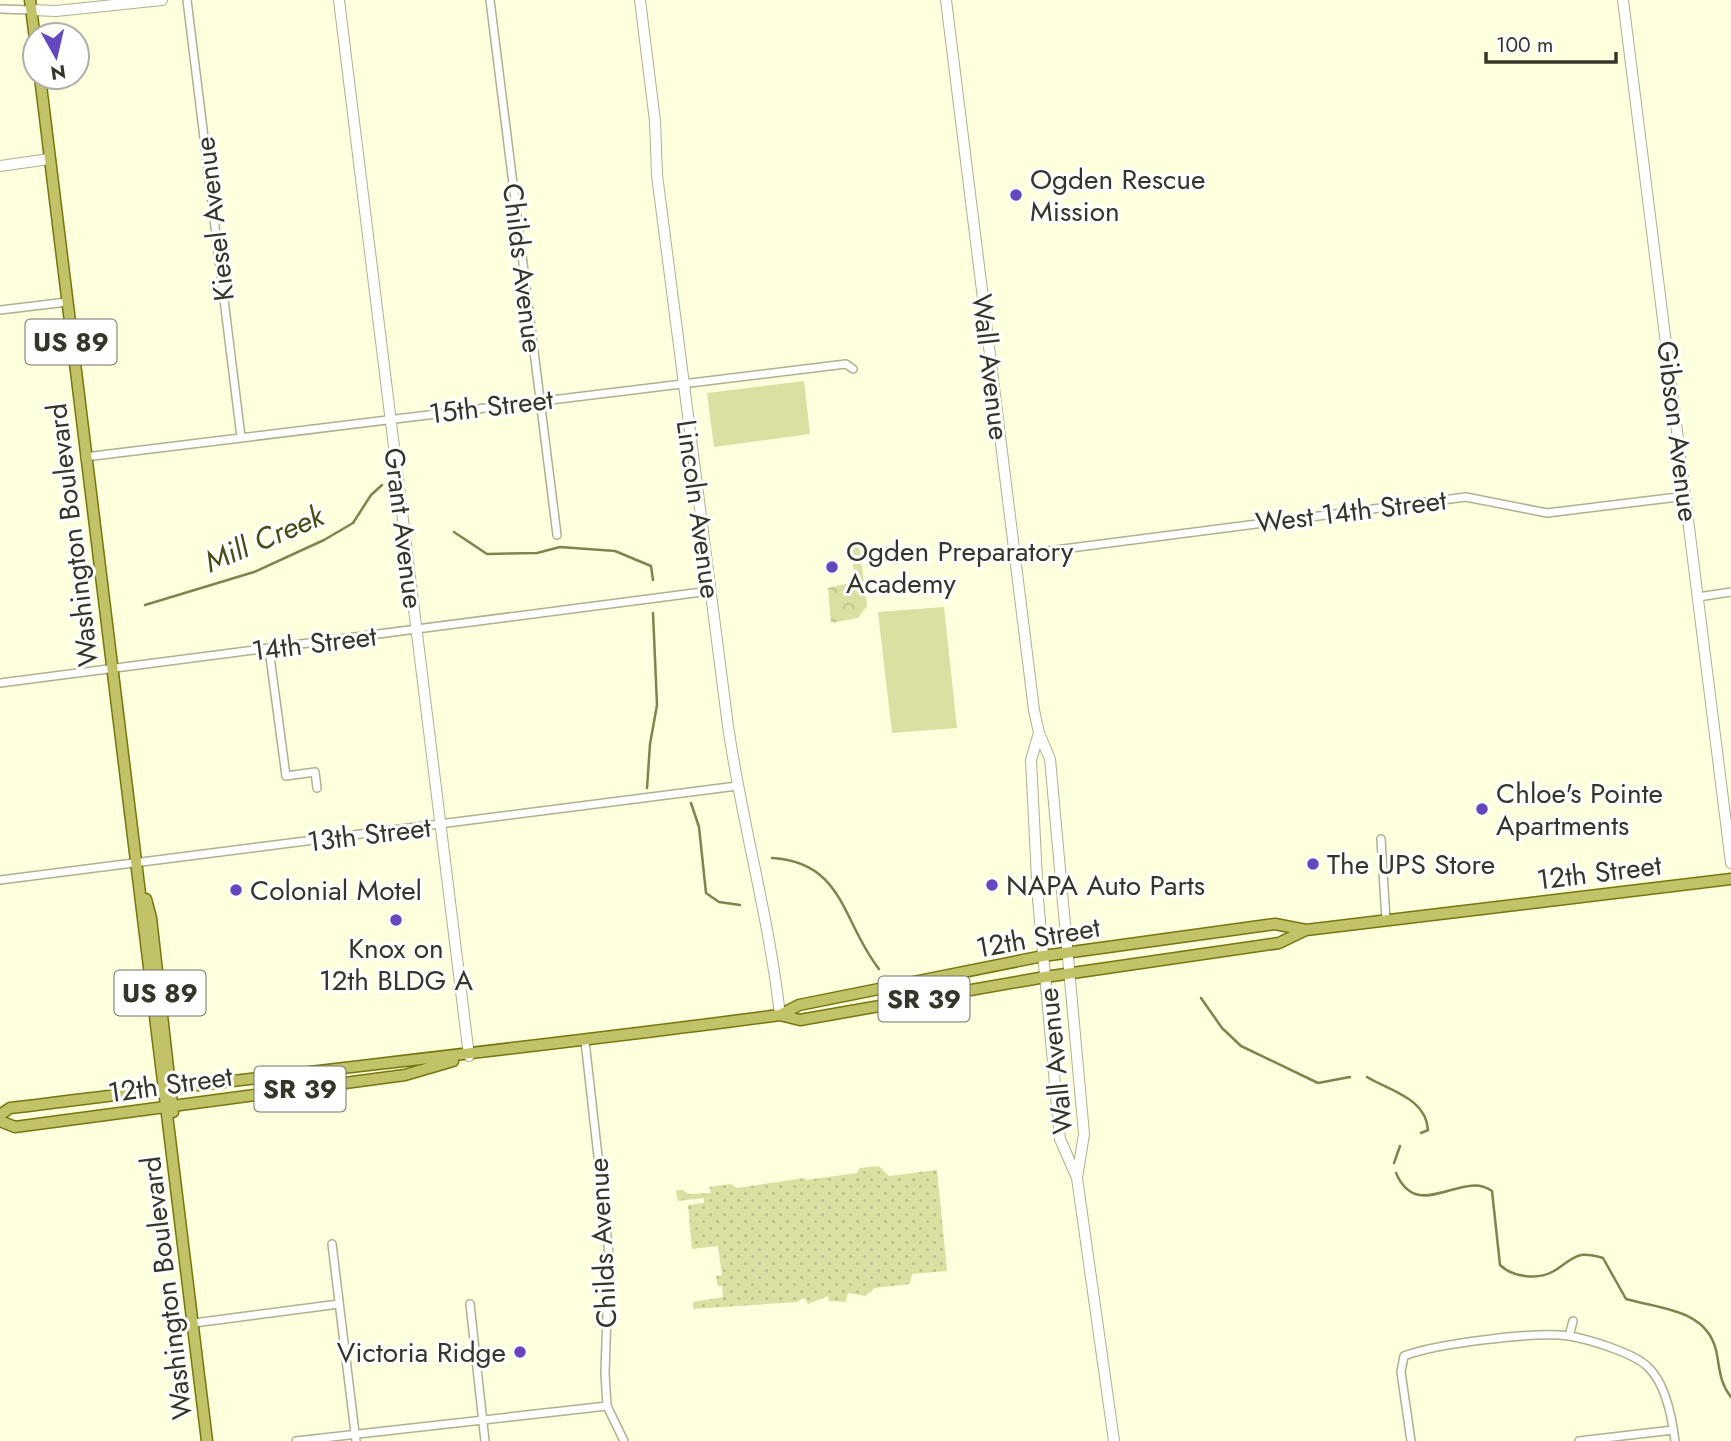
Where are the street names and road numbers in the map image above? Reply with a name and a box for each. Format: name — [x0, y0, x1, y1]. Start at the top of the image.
street label: Kiesel Avenue — [184, 134, 245, 303]
street label: Childs Avenue — [492, 181, 553, 355]
street label: Wall Avenue — [961, 292, 1020, 442]
road number: US 89 — [25, 320, 116, 364]
street label: Gibson Avenue — [1646, 338, 1709, 524]
street label: 15th Street — [427, 378, 556, 434]
street label: Washington Boulevard — [36, 401, 109, 669]
street label: Lincoln Avenue — [666, 417, 731, 601]
street label: Grant Avenue — [373, 445, 434, 611]
street label: West 14th Street — [1253, 479, 1449, 544]
street label: 14th Street — [249, 615, 379, 671]
street label: 13th Street — [305, 807, 434, 862]
street label: 12th Street — [1534, 844, 1664, 900]
street label: 12th Street — [973, 906, 1104, 969]
road number: US 89 — [114, 970, 206, 1016]
road number: SR 39 — [878, 976, 970, 1022]
street label: Wall Avenue — [1027, 986, 1084, 1136]
street label: 12th Street — [105, 1055, 235, 1114]
road number: SR 39 — [254, 1066, 346, 1112]
street label: Washington Boulevard — [130, 1154, 203, 1422]
street label: Childs Avenue — [578, 1157, 627, 1329]

